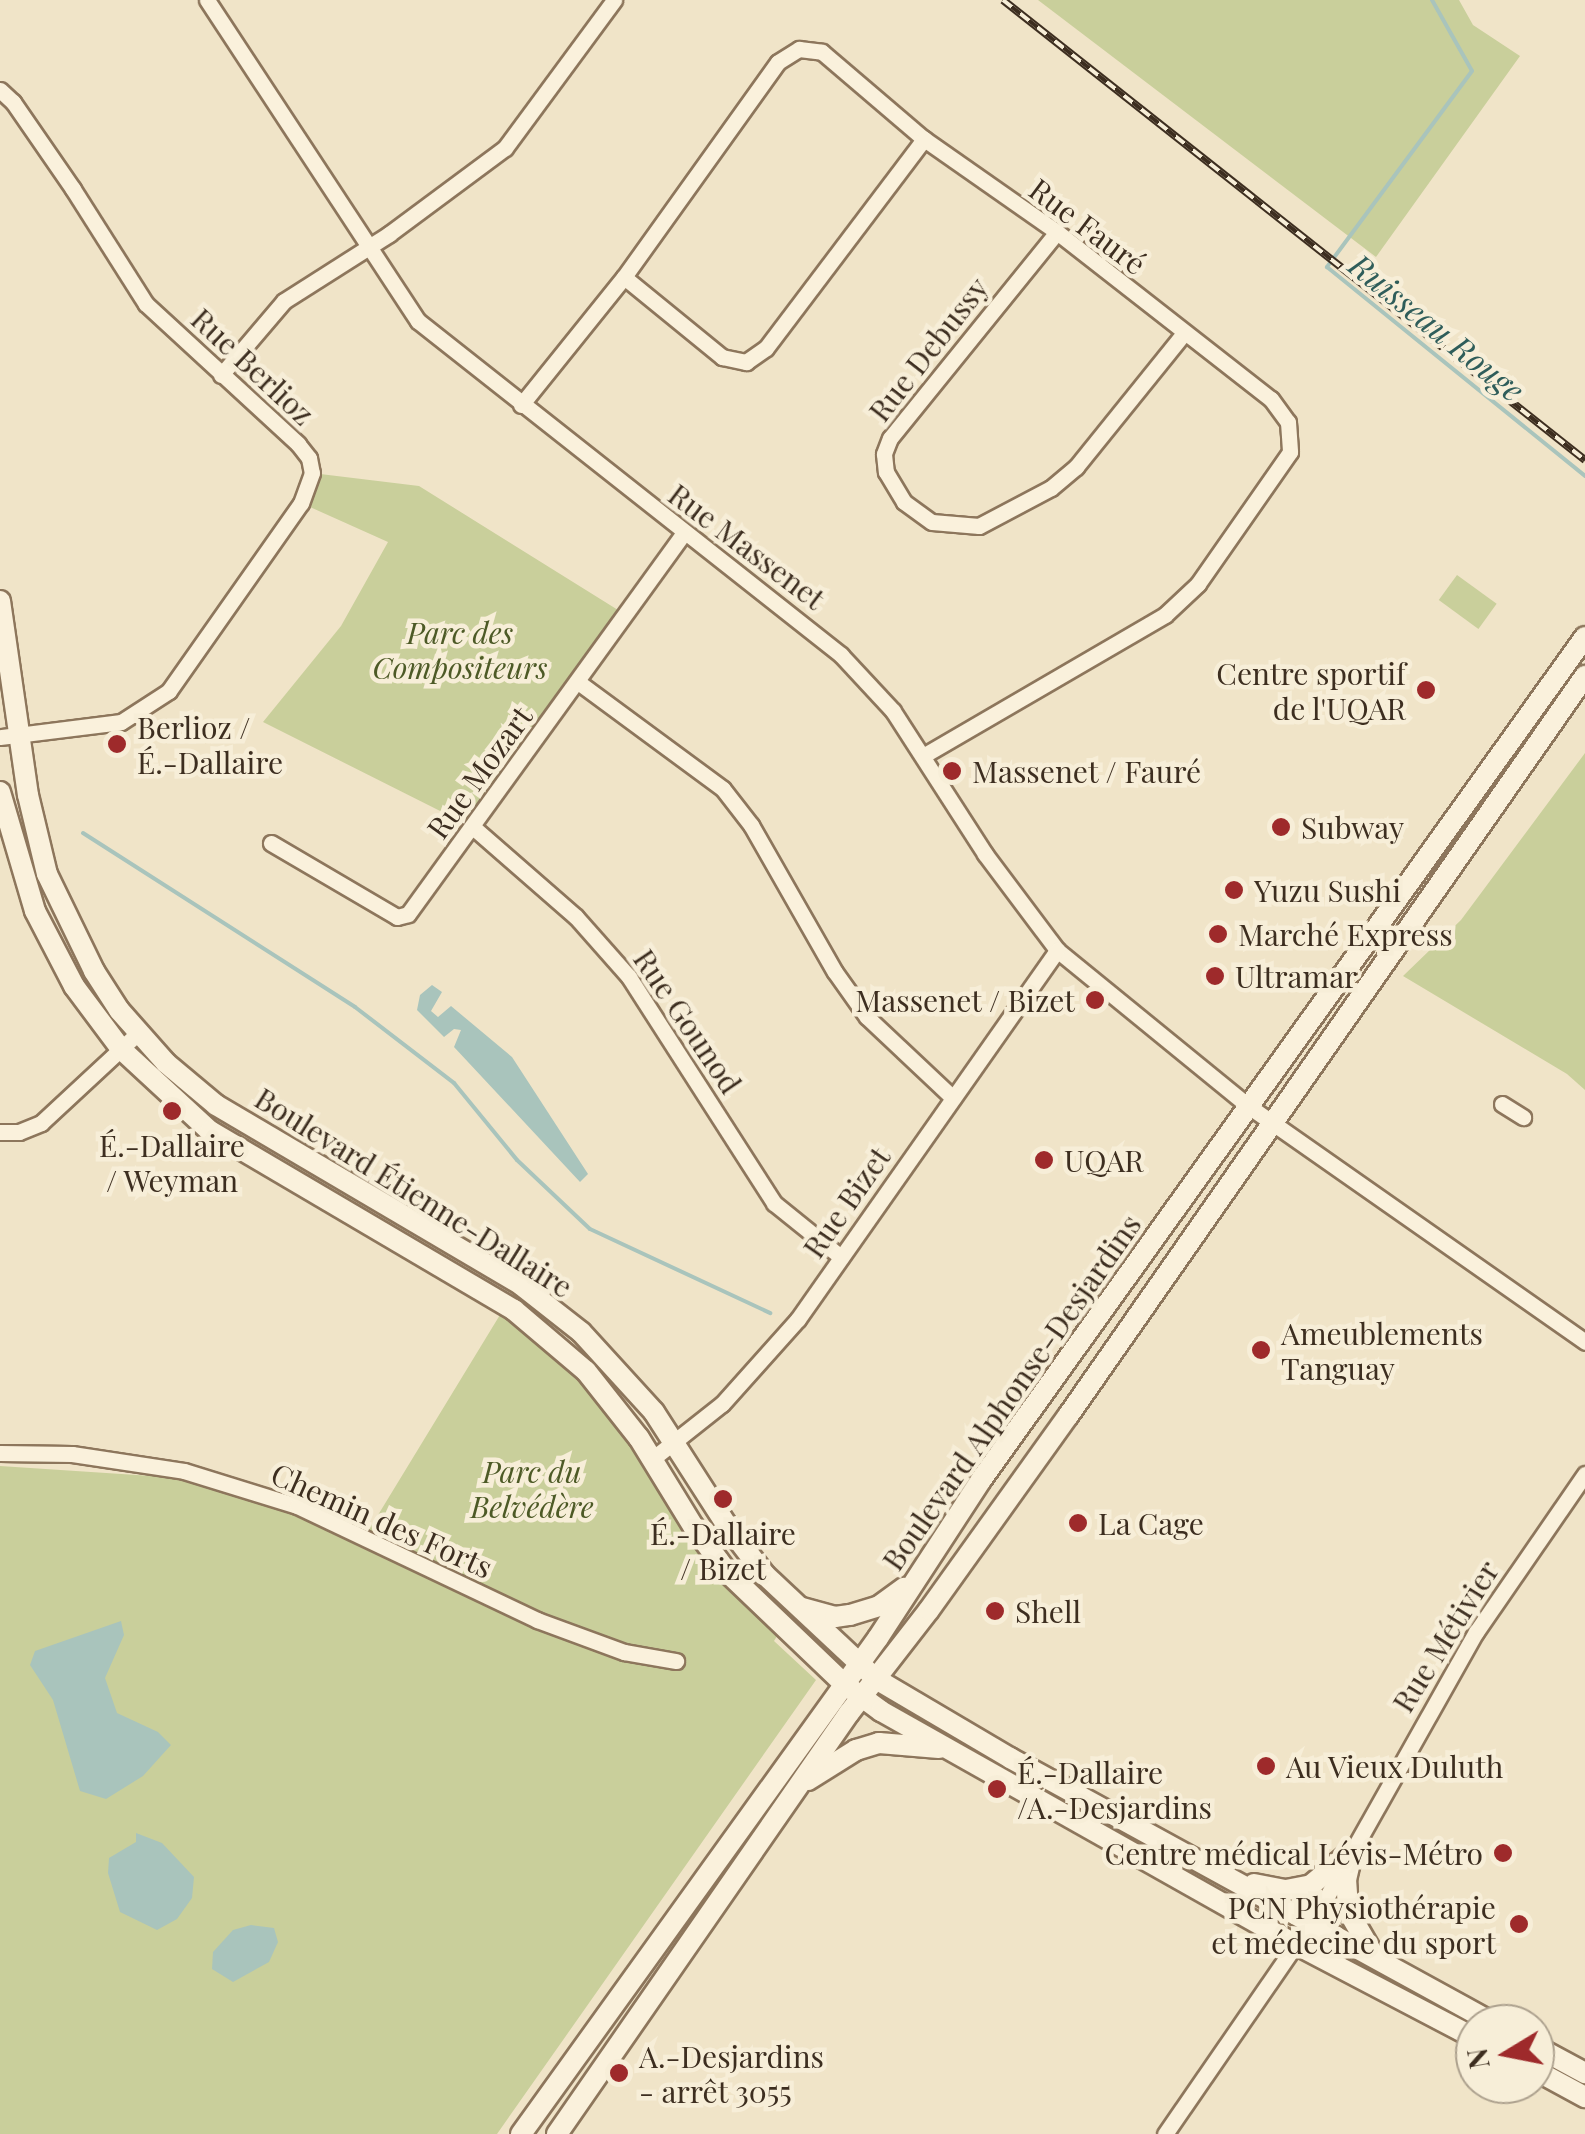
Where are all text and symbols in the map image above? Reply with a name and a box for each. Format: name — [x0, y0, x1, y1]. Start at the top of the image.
street label: Rue Fauré — [1023, 171, 1153, 281]
water label: Ruisseau Rouge — [1342, 245, 1532, 409]
street label: Rue Debussy — [861, 270, 995, 428]
street label: Rue Berlioz — [184, 300, 322, 432]
street label: Rue Massenet — [662, 476, 832, 616]
park label: Parc des Compositeurs — [373, 614, 547, 684]
place label: Centre sportif de l'UQAR — [1216, 655, 1406, 726]
marker: Centre sportif de l'UQAR — [1415, 679, 1437, 701]
street label: Rue Mozart — [419, 699, 539, 845]
place label: Berlioz / É.-Dallaire — [137, 709, 283, 780]
marker: Berlioz / É.-Dallaire — [106, 733, 128, 755]
place label: Massenet / Fauré — [972, 753, 1202, 789]
marker: Massenet / Fauré — [941, 760, 963, 782]
place label: Subway — [1301, 809, 1404, 845]
marker: Subway — [1270, 816, 1292, 838]
place label: Yuzu Sushi — [1254, 872, 1401, 908]
marker: Yuzu Sushi — [1223, 879, 1245, 901]
place label: Marché Express — [1238, 916, 1453, 952]
marker: Marché Express — [1207, 923, 1229, 945]
street label: Rue Gounod — [627, 942, 749, 1100]
place label: Ultramar — [1235, 958, 1357, 994]
marker: Ultramar — [1204, 965, 1226, 987]
place label: Massenet / Bizet — [855, 982, 1075, 1018]
marker: Massenet / Bizet — [1084, 989, 1106, 1011]
street label: Boulevard Étienne-Dallaire — [249, 1079, 579, 1305]
marker: É.-Dallaire / Weyman — [161, 1100, 183, 1122]
place label: É.-Dallaire / Weyman — [99, 1127, 245, 1198]
street label: Rue Bizet — [795, 1140, 897, 1264]
place label: UQAR — [1064, 1142, 1144, 1178]
marker: UQAR — [1033, 1149, 1055, 1171]
street label: Boulevard Alphonse-Desjardins — [874, 1207, 1148, 1577]
place label: Ameublements Tanguay — [1281, 1315, 1483, 1386]
marker: Ameublements Tanguay — [1250, 1339, 1272, 1361]
park label: Parc du Belvédère — [470, 1453, 594, 1524]
street label: Chemin des Forts — [266, 1455, 498, 1585]
marker: É.-Dallaire / Bizet — [712, 1488, 734, 1510]
place label: La Cage — [1098, 1505, 1204, 1541]
marker: La Cage — [1067, 1512, 1089, 1534]
place label: É.-Dallaire / Bizet — [650, 1515, 796, 1586]
street label: Rue Métivier — [1384, 1554, 1506, 1718]
place label: Shell — [1015, 1593, 1081, 1629]
marker: Shell — [984, 1600, 1006, 1622]
place label: Au Vieux Duluth — [1286, 1748, 1505, 1784]
place label: É.-Dallaire /A.-Desjardins — [1017, 1754, 1212, 1824]
marker: Au Vieux Duluth — [1255, 1755, 1277, 1777]
marker: É.-Dallaire /A.-Desjardins — [986, 1778, 1008, 1800]
place label: Centre médical Lévis-Métro — [1105, 1835, 1483, 1871]
marker: Centre médical Lévis-Métro — [1492, 1842, 1514, 1864]
place label: PCN Physiothérapie et médecine du sport — [1211, 1889, 1496, 1960]
marker: PCN Physiothérapie et médecine du sport — [1506, 1911, 1532, 1937]
north arrow — [1455, 2004, 1555, 2104]
place label: A.-Desjardins - arrêt 3055 — [639, 2038, 824, 2108]
text: N — [1457, 2046, 1497, 2072]
marker: A.-Desjardins - arrêt 3055 — [608, 2062, 630, 2084]

